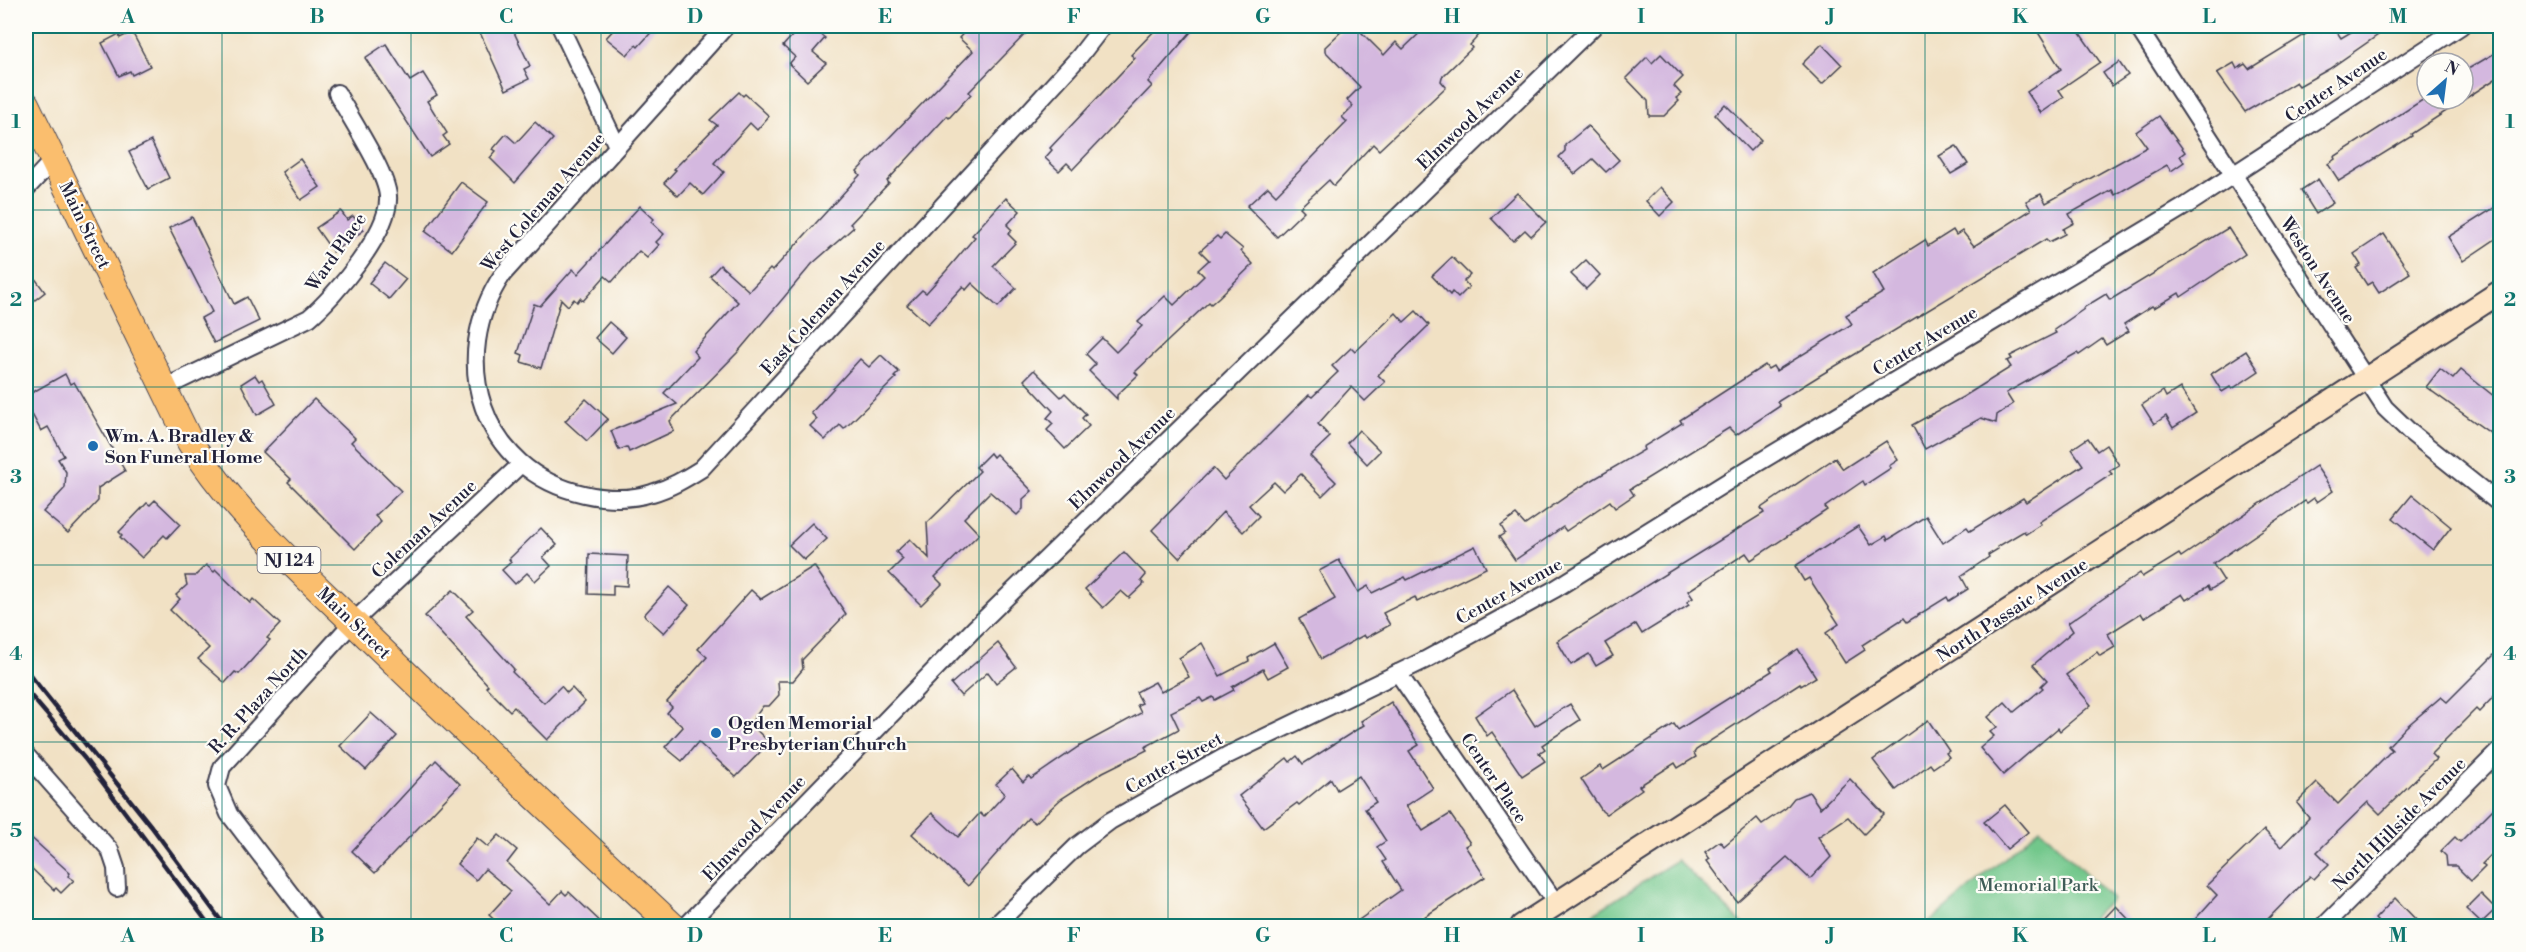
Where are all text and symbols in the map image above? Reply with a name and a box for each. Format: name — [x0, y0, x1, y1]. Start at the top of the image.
text: A — [120, 5, 136, 30]
text: B — [309, 5, 325, 30]
text: C — [499, 5, 513, 30]
text: D — [687, 5, 703, 30]
text: E — [878, 5, 892, 30]
text: F — [1067, 5, 1081, 30]
text: G — [1255, 5, 1271, 30]
text: H — [1444, 5, 1461, 30]
text: I — [1637, 5, 1645, 30]
text: J — [1824, 5, 1835, 30]
text: K — [2012, 5, 2029, 30]
text: L — [2202, 5, 2216, 30]
text: M — [2389, 5, 2408, 30]
street label: Center Avenue — [2281, 43, 2392, 128]
north arrow — [2415, 51, 2475, 111]
text: N — [2441, 57, 2462, 81]
street label: Elmwood Avenue — [1412, 62, 1528, 175]
text: 1 — [11, 110, 21, 135]
text: 1 — [2505, 110, 2515, 135]
street label: West Coleman Avenue — [476, 128, 610, 278]
street label: Main Street — [54, 178, 116, 273]
street label: Ward Place — [300, 209, 372, 297]
street label: Weston Avenue — [2274, 212, 2361, 328]
street label: East Coleman Avenue — [756, 235, 891, 380]
text: 2 — [10, 288, 22, 313]
text: 2 — [2504, 288, 2516, 313]
street label: Center Avenue — [1869, 301, 1982, 382]
street label: Elmwood Avenue — [1064, 402, 1180, 515]
place label: Wm. A. Bradley & Son Funeral Home — [104, 425, 263, 469]
marker: Wm. A. Bradley & Son Funeral Home — [86, 439, 100, 453]
text: 3 — [10, 465, 22, 490]
text: 3 — [2504, 465, 2516, 490]
street label: Coleman Avenue — [367, 475, 482, 584]
road number: NJ 124 — [258, 547, 320, 573]
street label: Center Avenue — [1452, 553, 1567, 630]
street label: North Passaic Avenue — [1932, 553, 2092, 668]
street label: Main Street — [312, 582, 396, 665]
street label: R. R. Plaza North — [204, 641, 313, 759]
text: 4 — [9, 642, 23, 667]
text: 4 — [2503, 642, 2517, 667]
place label: Ogden Memorial Presbyterian Church — [728, 712, 907, 756]
marker: Ogden Memorial Presbyterian Church — [709, 726, 723, 740]
street label: Center Street — [1121, 727, 1228, 800]
street label: Center Place — [1455, 729, 1532, 828]
street label: North Hillside Avenue — [2328, 753, 2471, 896]
street label: Elmwood Avenue — [698, 770, 811, 886]
text: 5 — [10, 819, 22, 844]
text: 5 — [2504, 819, 2516, 844]
park label: Memorial Park — [1978, 874, 2100, 897]
text: A — [120, 924, 136, 949]
text: B — [309, 924, 325, 949]
text: C — [499, 924, 513, 949]
text: D — [687, 924, 703, 949]
text: E — [878, 924, 892, 949]
text: F — [1067, 924, 1081, 949]
text: G — [1255, 924, 1271, 949]
text: H — [1444, 924, 1461, 949]
text: I — [1637, 924, 1645, 949]
text: J — [1824, 924, 1835, 949]
text: K — [2012, 924, 2029, 949]
text: L — [2202, 924, 2216, 949]
text: M — [2389, 924, 2408, 949]

